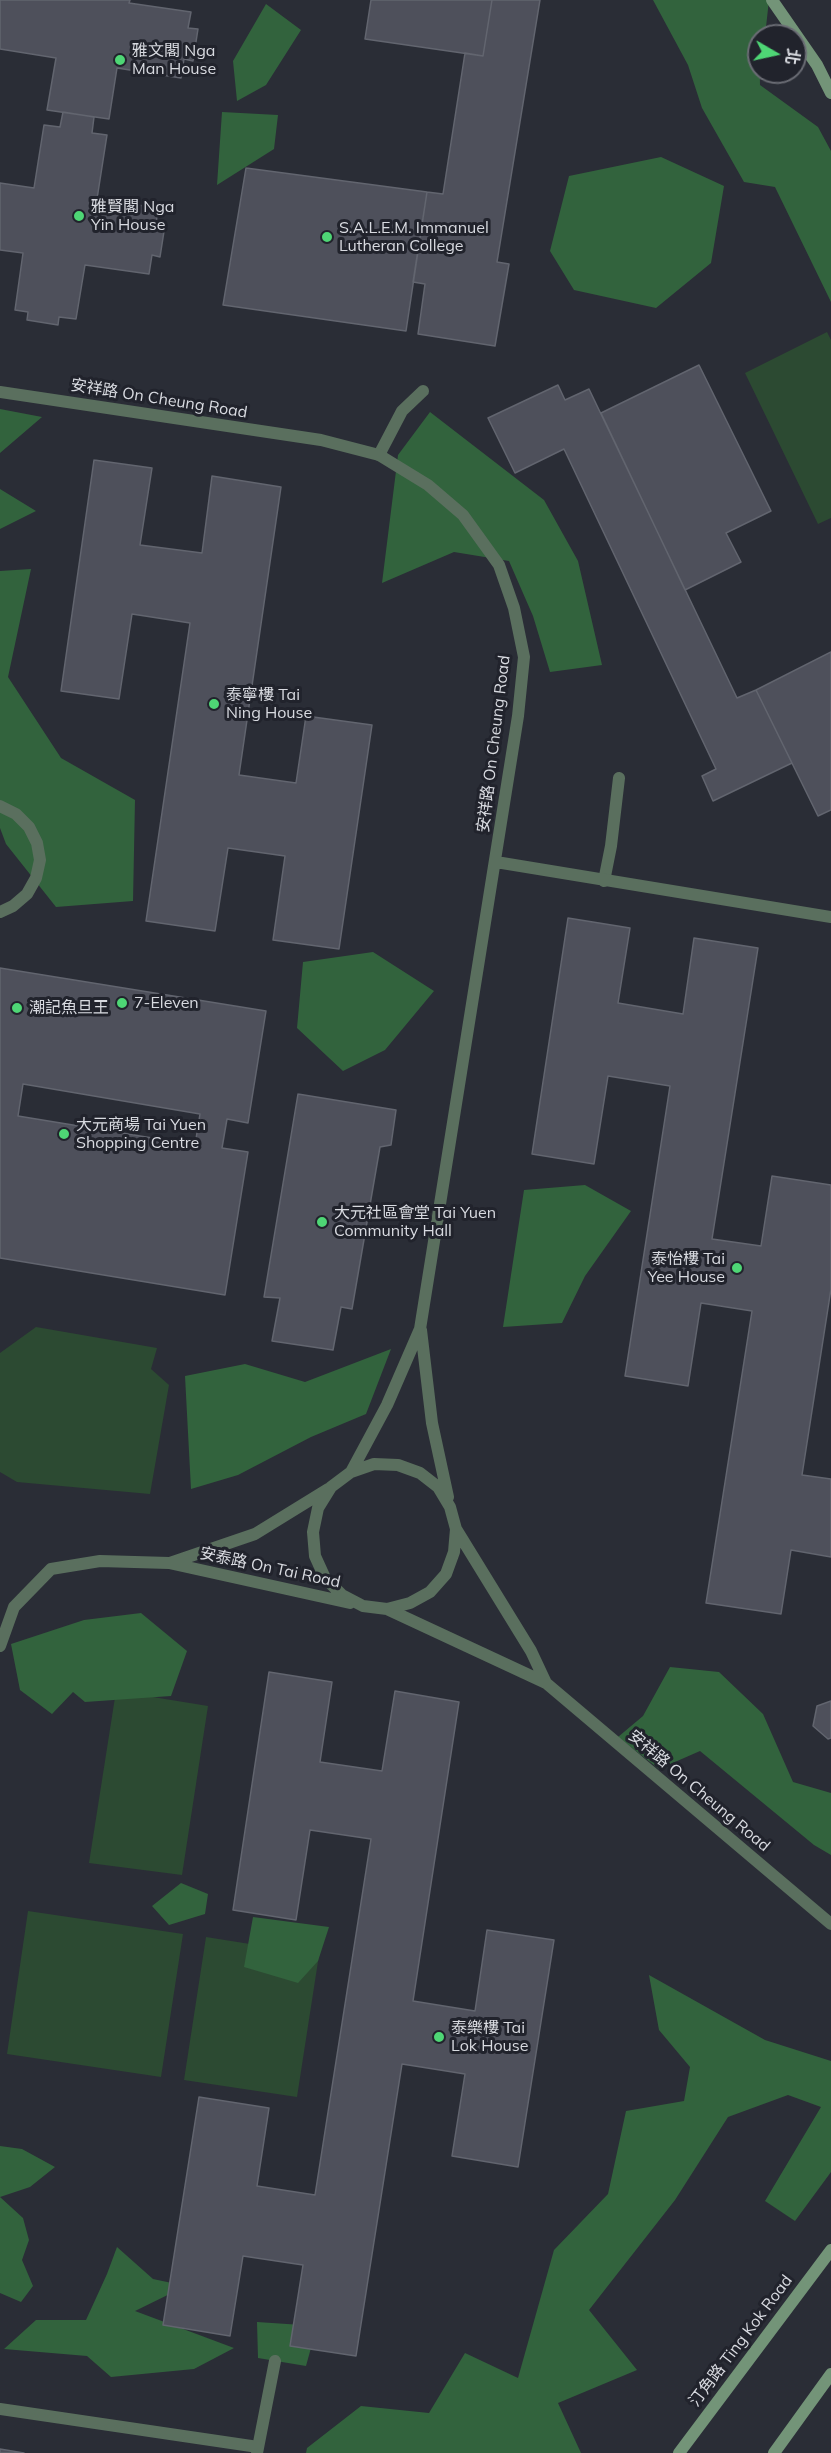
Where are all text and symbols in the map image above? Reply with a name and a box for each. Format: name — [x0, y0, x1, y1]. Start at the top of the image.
north arrow — [747, 24, 807, 84]
place label: 雅文閣 Nga Man House — [132, 41, 216, 79]
text: 北 — [782, 47, 804, 66]
marker: 雅文閣 Nga Man House — [113, 53, 127, 67]
place label: 雅賢閣 Nga Yin House — [91, 197, 174, 235]
marker: 雅賢閣 Nga Yin House — [72, 209, 86, 223]
place label: S.A.L.E.M. Immanuel Lutheran College — [339, 218, 489, 256]
marker: S.A.L.E.M. Immanuel Lutheran College — [320, 230, 334, 244]
street label: 安祥路 On Cheung Road — [69, 376, 249, 422]
street label: 安祥路 On Cheung Road — [474, 654, 514, 834]
place label: 泰寧樓 Tai Ning House — [226, 685, 312, 723]
marker: 泰寧樓 Tai Ning House — [207, 697, 221, 711]
place label: 7-Eleven — [134, 993, 199, 1013]
marker: 7-Eleven — [115, 996, 129, 1010]
place label: 潮記魚旦王 — [29, 998, 109, 1018]
marker: 潮記魚旦王 — [10, 1001, 24, 1015]
place label: 大元商場 Tai Yuen Shopping Centre — [76, 1115, 206, 1153]
marker: 大元商場 Tai Yuen Shopping Centre — [57, 1127, 71, 1141]
place label: 大元社區會堂 Tai Yuen Community Hall — [334, 1203, 496, 1241]
marker: 大元社區會堂 Tai Yuen Community Hall — [315, 1215, 329, 1229]
place label: 泰怡樓 Tai Yee House — [648, 1249, 725, 1287]
marker: 泰怡樓 Tai Yee House — [730, 1261, 744, 1275]
street label: 安泰路 On Tai Road — [198, 1544, 342, 1592]
street label: 安祥路 On Cheung Road — [624, 1726, 774, 1856]
place label: 泰樂樓 Tai Lok House — [451, 2018, 528, 2056]
marker: 泰樂樓 Tai Lok House — [432, 2030, 446, 2044]
street label: 汀角路 Ting Kok Road — [685, 2271, 797, 2411]

